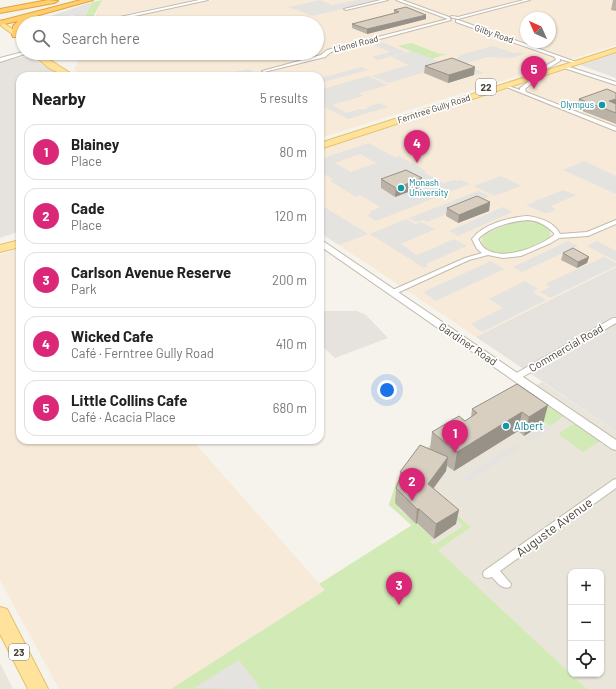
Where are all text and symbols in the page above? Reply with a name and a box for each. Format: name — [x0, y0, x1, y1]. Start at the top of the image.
north arrow — [520, 12, 556, 48]
search box — [16, 16, 324, 60]
street label: Gilby Road — [473, 22, 515, 45]
icon: search — [30, 27, 52, 49]
text: Search here — [62, 29, 140, 47]
street label: Lionel Road — [332, 33, 379, 54]
pin: 5 — [521, 56, 547, 89]
road number: 22 — [476, 79, 496, 95]
text: Nearby — [32, 88, 86, 108]
text: 5 results — [260, 90, 308, 106]
street label: Ferntree Gully Road — [396, 92, 472, 125]
place label: Olympus — [561, 99, 594, 110]
marker: Olympus — [597, 100, 607, 110]
pin: 4 — [404, 130, 430, 163]
text: Blainey — [71, 135, 119, 153]
text: 1 — [44, 144, 48, 160]
text: 80 m — [280, 144, 307, 160]
text: Place — [71, 153, 102, 169]
place label: Monash University — [409, 177, 448, 198]
marker: Monash University — [396, 183, 406, 193]
text: Cade — [71, 199, 105, 217]
text: 2 — [42, 208, 50, 224]
text: 120 m — [275, 208, 307, 224]
text: Place — [71, 217, 102, 233]
text: Carlson Avenue Reserve — [71, 263, 231, 281]
text: 3 — [42, 272, 50, 288]
text: 200 m — [272, 272, 307, 288]
text: Park — [71, 281, 97, 297]
street label: Gardiner Road — [437, 319, 500, 368]
street label: Commercial Road — [526, 321, 605, 374]
text: Wicked Cafe — [71, 327, 153, 345]
text: 4 — [42, 336, 50, 352]
text: 410 m — [276, 336, 307, 352]
text: Café · Ferntree Gully Road — [71, 345, 214, 361]
your location — [377, 380, 397, 400]
text: Little Collins Cafe — [71, 391, 187, 409]
text: 5 — [42, 400, 50, 416]
text: 680 m — [273, 400, 307, 416]
text: Café · Acacia Place — [71, 409, 176, 425]
place label: Albert — [514, 419, 543, 432]
pin: 1 — [442, 420, 468, 453]
marker: Albert — [501, 421, 511, 431]
pin: 2 — [399, 468, 425, 501]
street label: Auguste Avenue — [513, 494, 595, 560]
map controls — [568, 569, 604, 677]
button: + — [568, 569, 604, 605]
pin: 3 — [386, 572, 412, 605]
button: − — [568, 605, 604, 641]
button: locate — [568, 641, 604, 677]
road number: 23 — [9, 644, 29, 660]

